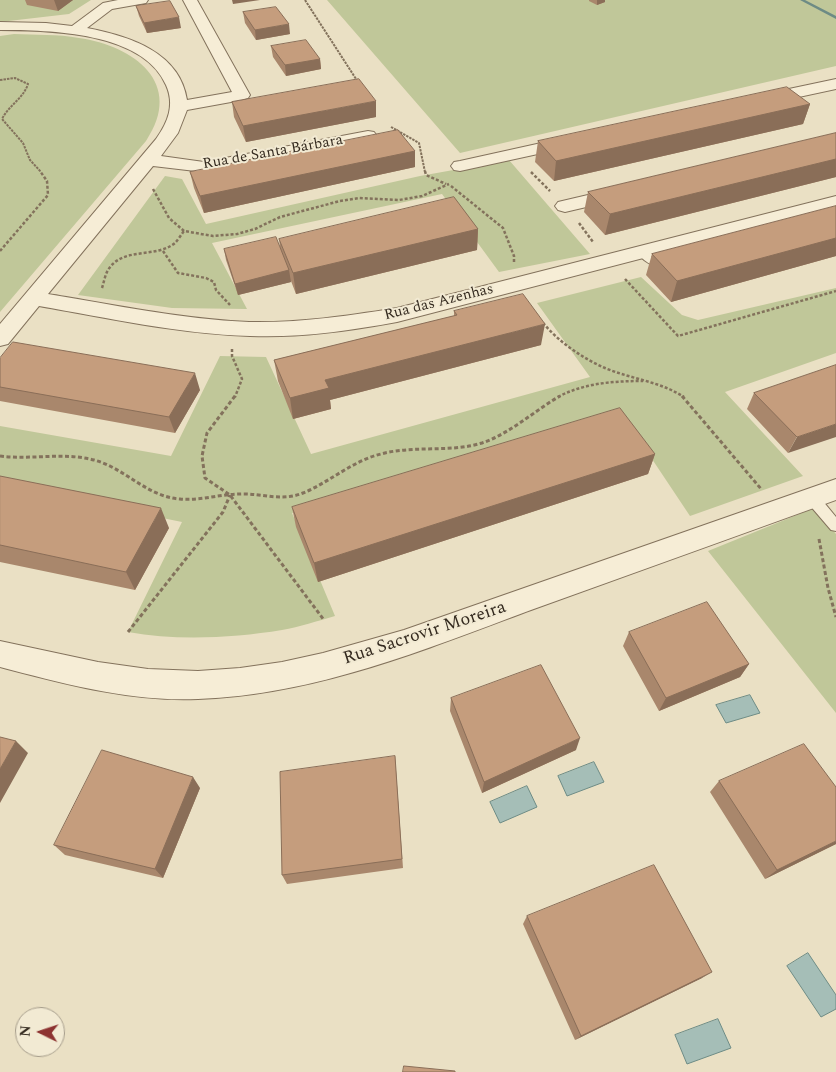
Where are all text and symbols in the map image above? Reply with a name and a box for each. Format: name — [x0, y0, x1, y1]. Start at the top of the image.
street label: Rua de Santa Bárbara — [202, 132, 344, 174]
street label: Rua das Azenhas — [383, 281, 495, 325]
street label: Rua Sacrovir Moreira — [341, 597, 509, 671]
north arrow — [15, 1007, 65, 1057]
text: N — [15, 1025, 36, 1037]

